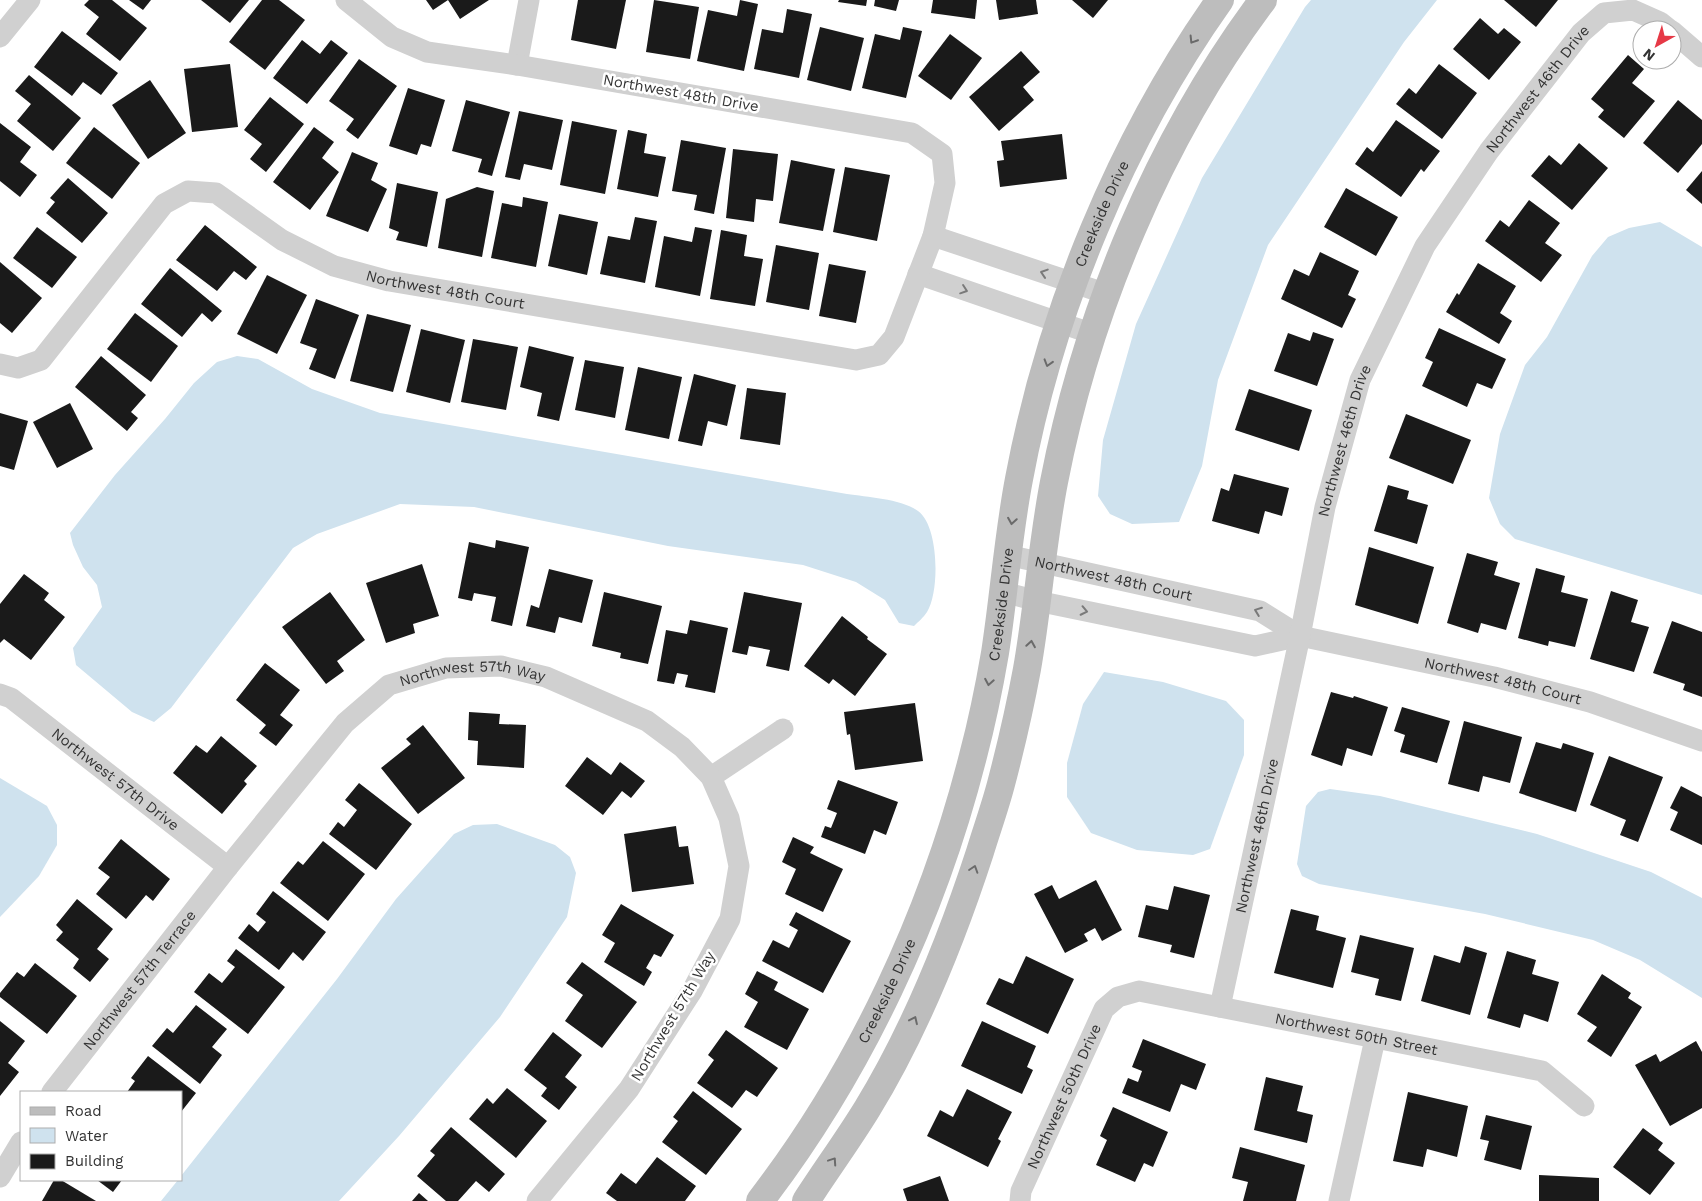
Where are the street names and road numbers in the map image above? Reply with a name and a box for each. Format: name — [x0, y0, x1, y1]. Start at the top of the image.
street label: Northwest 46th Drive — [1482, 21, 1593, 157]
street label: Northwest 48th Drive — [602, 70, 760, 116]
street label: Creekside Drive — [1071, 158, 1133, 270]
street label: Northwest 48th Court — [364, 266, 527, 313]
street label: Northwest 46th Drive — [1314, 362, 1375, 518]
street label: Creekside Drive — [985, 547, 1017, 663]
street label: Northwest 48th Court — [1033, 552, 1195, 605]
street label: Northwest 48th Court — [1423, 653, 1584, 709]
street label: Northwest 57th Way — [397, 657, 547, 690]
street label: Northwest 57th Drive — [48, 724, 183, 834]
street label: Northwest 46th Drive — [1231, 757, 1282, 915]
street label: Northwest 57th Terrace — [79, 907, 200, 1054]
street label: Creekside Drive — [854, 936, 920, 1047]
street label: Northwest 57th Way — [627, 948, 719, 1084]
street label: Northwest 50th Street — [1274, 1009, 1440, 1059]
street label: Northwest 50th Drive — [1023, 1021, 1105, 1172]

